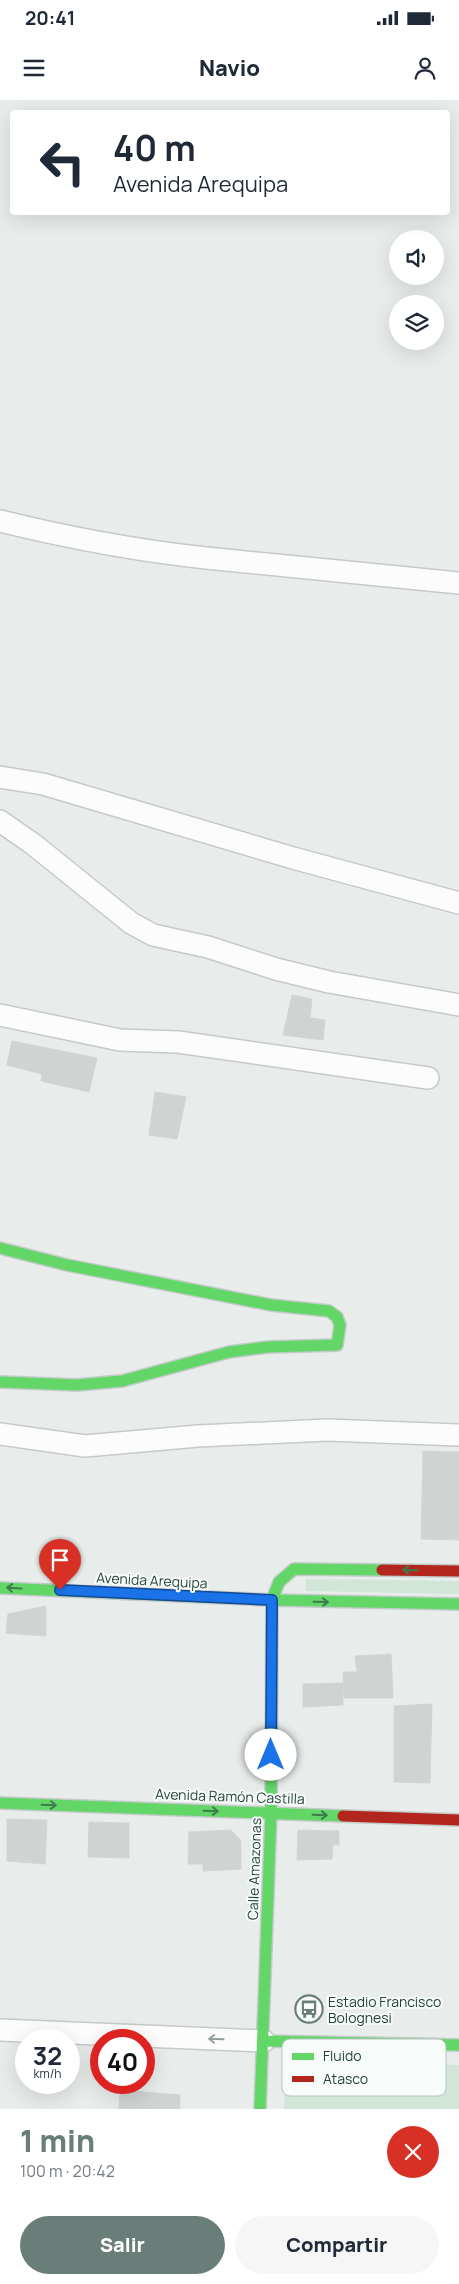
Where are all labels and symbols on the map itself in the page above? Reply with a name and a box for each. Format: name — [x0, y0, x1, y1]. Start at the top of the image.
pin — [39, 1539, 81, 1590]
one-way arrow — [403, 1566, 419, 1575]
street label: Avenida Arequipa — [96, 1568, 208, 1592]
one-way arrow — [6, 1584, 22, 1593]
one-way arrow — [313, 1597, 329, 1606]
position arrow — [244, 1728, 296, 1780]
street label: Avenida Ramón Castilla — [155, 1784, 305, 1808]
one-way arrow — [40, 1800, 56, 1809]
one-way arrow — [203, 1806, 219, 1815]
one-way arrow — [311, 1810, 327, 1819]
street label: Calle Amazonas — [243, 1817, 265, 1921]
place label: Estadio Francisco Bolognesi — [328, 1992, 441, 2027]
bus stop icon: Estadio Francisco Bolognesi — [294, 1994, 324, 2024]
speed limit sign: 40 — [90, 2029, 155, 2094]
one-way arrow — [208, 2034, 224, 2044]
legend — [282, 2039, 446, 2096]
text: Fluido — [323, 2046, 361, 2065]
text: Atasco — [323, 2069, 368, 2088]

